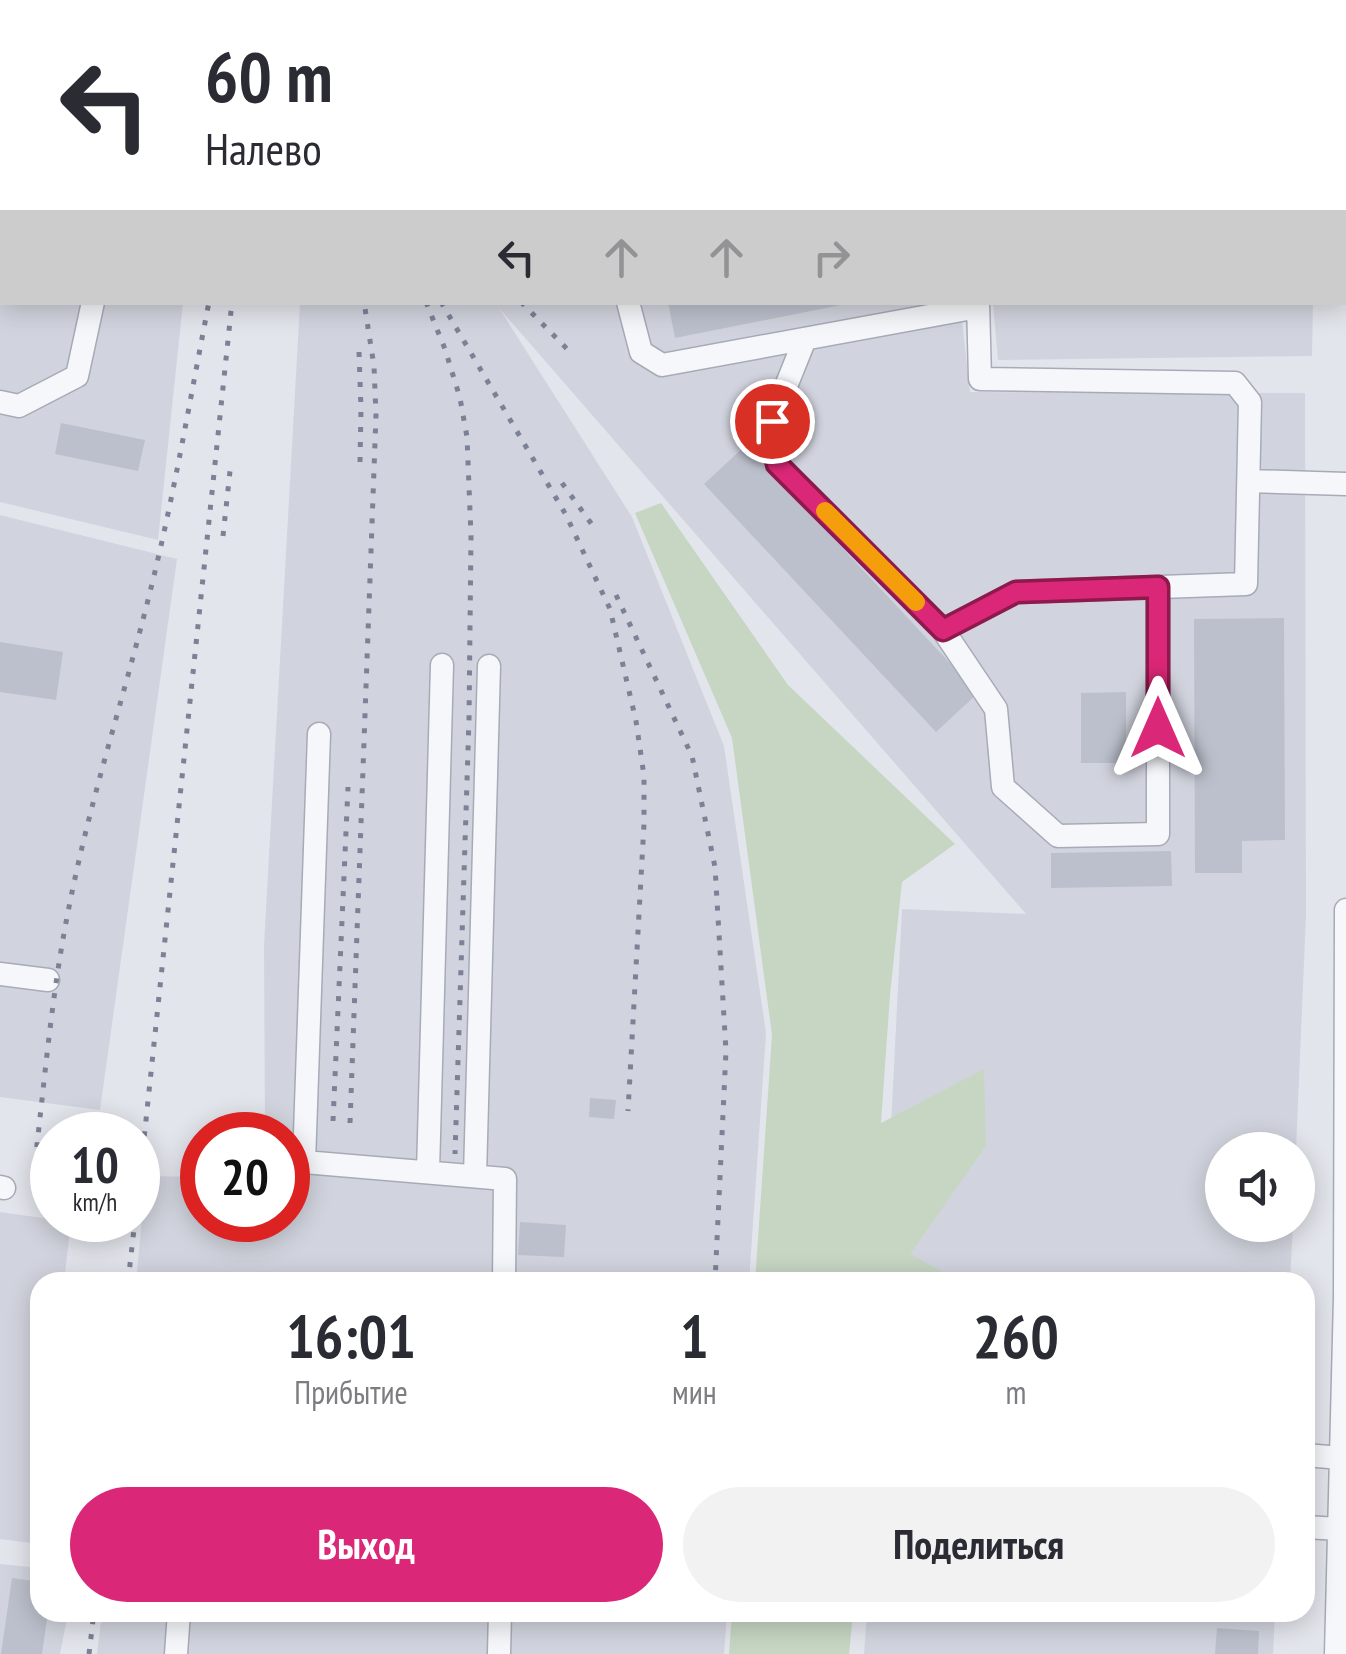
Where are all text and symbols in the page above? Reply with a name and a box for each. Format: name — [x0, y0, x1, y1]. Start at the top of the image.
text: 60 m — [205, 31, 333, 121]
icon: left — [40, 40, 170, 170]
text: Налево — [205, 119, 322, 177]
icon: left — [489, 230, 544, 285]
icon: ahead — [594, 230, 649, 285]
icon: ahead — [699, 230, 754, 285]
icon: right — [804, 230, 859, 285]
pin — [730, 379, 815, 464]
icon: arrive — [745, 394, 800, 449]
position arrow — [1106, 676, 1210, 780]
speed limit sign: 20 — [180, 1112, 310, 1242]
text: 10 — [71, 1132, 119, 1197]
map controls — [1205, 1132, 1315, 1242]
button: sound — [1205, 1132, 1315, 1242]
text: km/h — [73, 1186, 117, 1218]
text: 16:01 — [286, 1297, 416, 1375]
text: 1 — [680, 1297, 709, 1375]
text: 260 — [973, 1297, 1059, 1375]
text: Прибытие — [294, 1371, 408, 1413]
text: мин — [672, 1371, 717, 1413]
text: m — [1005, 1371, 1026, 1413]
button: Выход — [70, 1487, 663, 1602]
button: Поделиться — [683, 1487, 1275, 1602]

